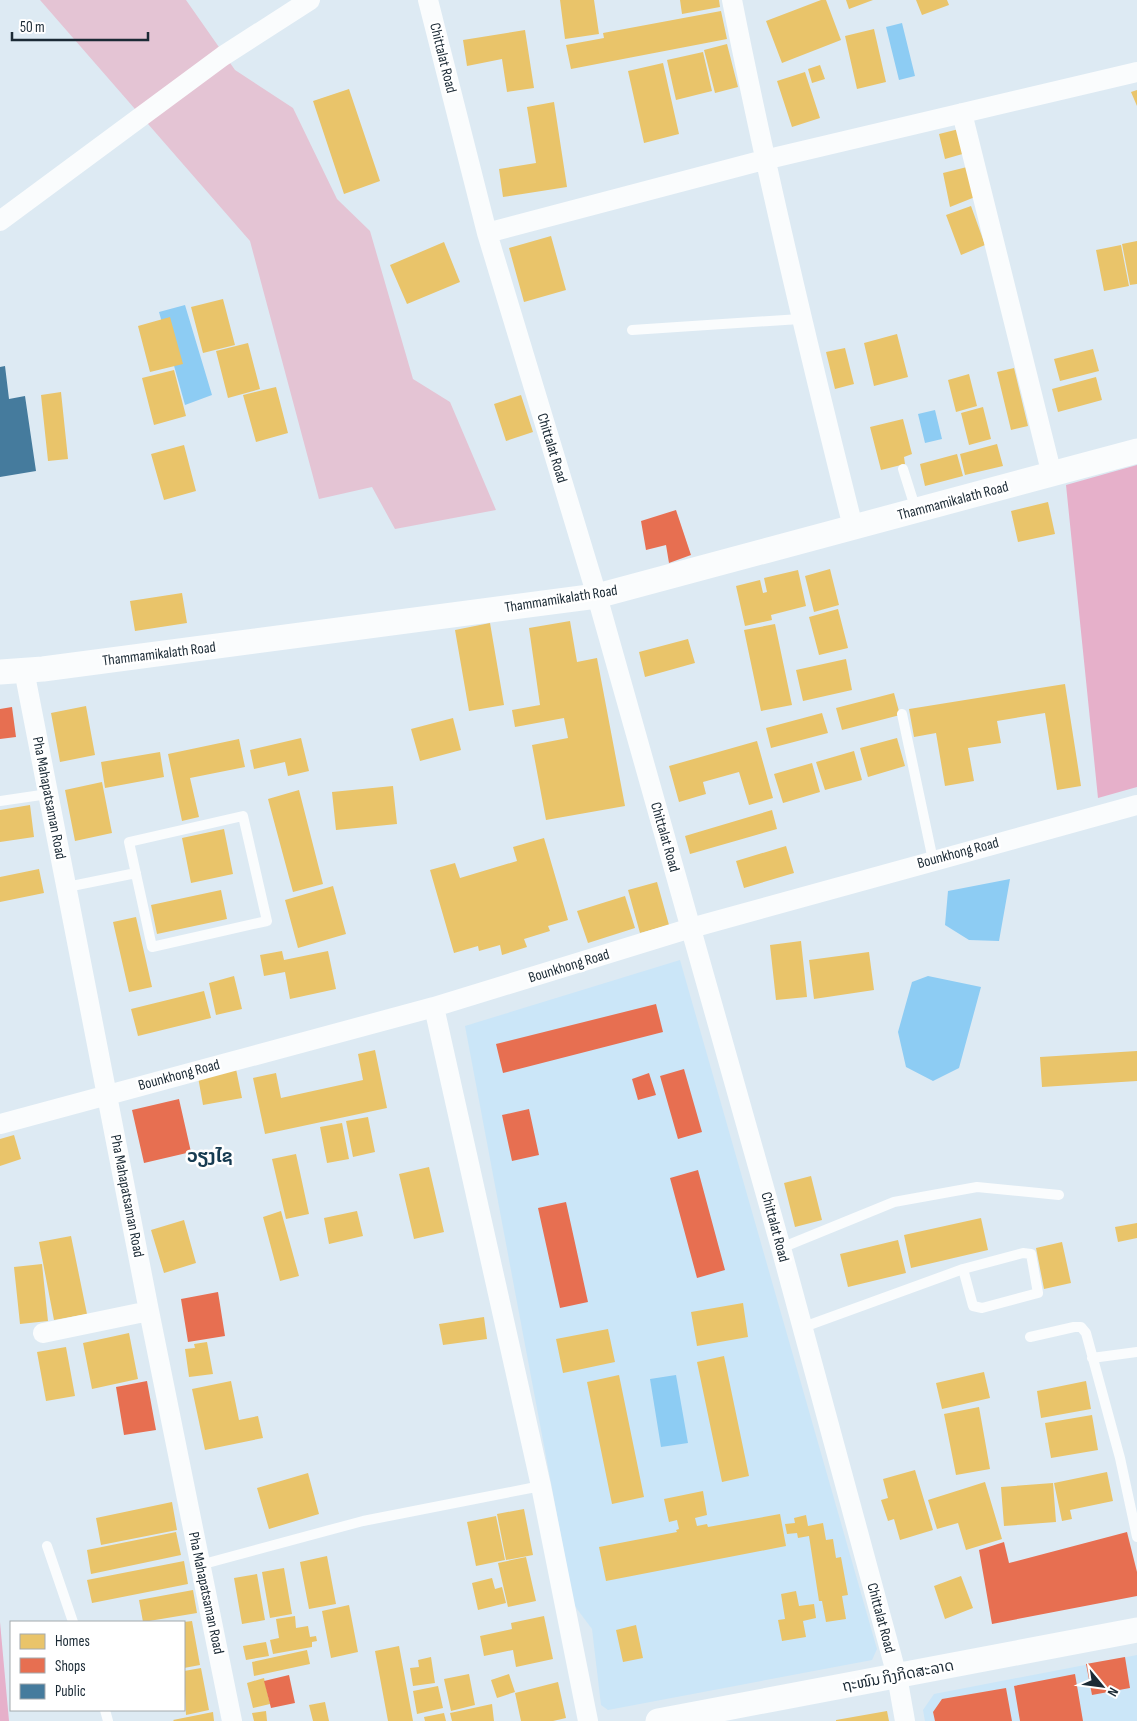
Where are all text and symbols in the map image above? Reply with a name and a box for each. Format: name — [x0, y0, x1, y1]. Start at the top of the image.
scale bar — [12, 10, 149, 42]
text: 50 m — [20, 18, 45, 37]
street label: Chittalat Road — [425, 21, 461, 95]
street label: Chittalat Road — [532, 411, 572, 485]
street label: Thammamikalath Road — [895, 477, 1011, 525]
street label: Thammamikalath Road — [503, 581, 619, 617]
street label: Thammamikalath Road — [101, 638, 217, 670]
street label: Pha Mahapatsaman Road — [28, 735, 70, 861]
street label: Chittalat Road — [646, 800, 684, 874]
street label: Bounkhong Road — [915, 833, 1001, 873]
street label: Bounkhong Road — [526, 945, 612, 987]
street label: Bounkhong Road — [136, 1055, 222, 1095]
street label: Pha Mahapatsaman Road — [106, 1133, 148, 1259]
district label: ວຽງໄຊ — [187, 1146, 233, 1167]
street label: Chittalat Road — [757, 1190, 793, 1264]
street label: Pha Mahapatsaman Road — [184, 1530, 228, 1656]
street label: Chittalat Road — [863, 1581, 899, 1655]
legend — [10, 1621, 185, 1711]
text: Homes — [55, 1632, 90, 1651]
street label: ຖະໜົນ ກິງກິດສະລາດ — [841, 1656, 955, 1696]
text: Shops — [55, 1657, 86, 1676]
north arrow — [1077, 1661, 1127, 1711]
text: Public — [55, 1682, 86, 1701]
text: N — [1104, 1685, 1122, 1699]

